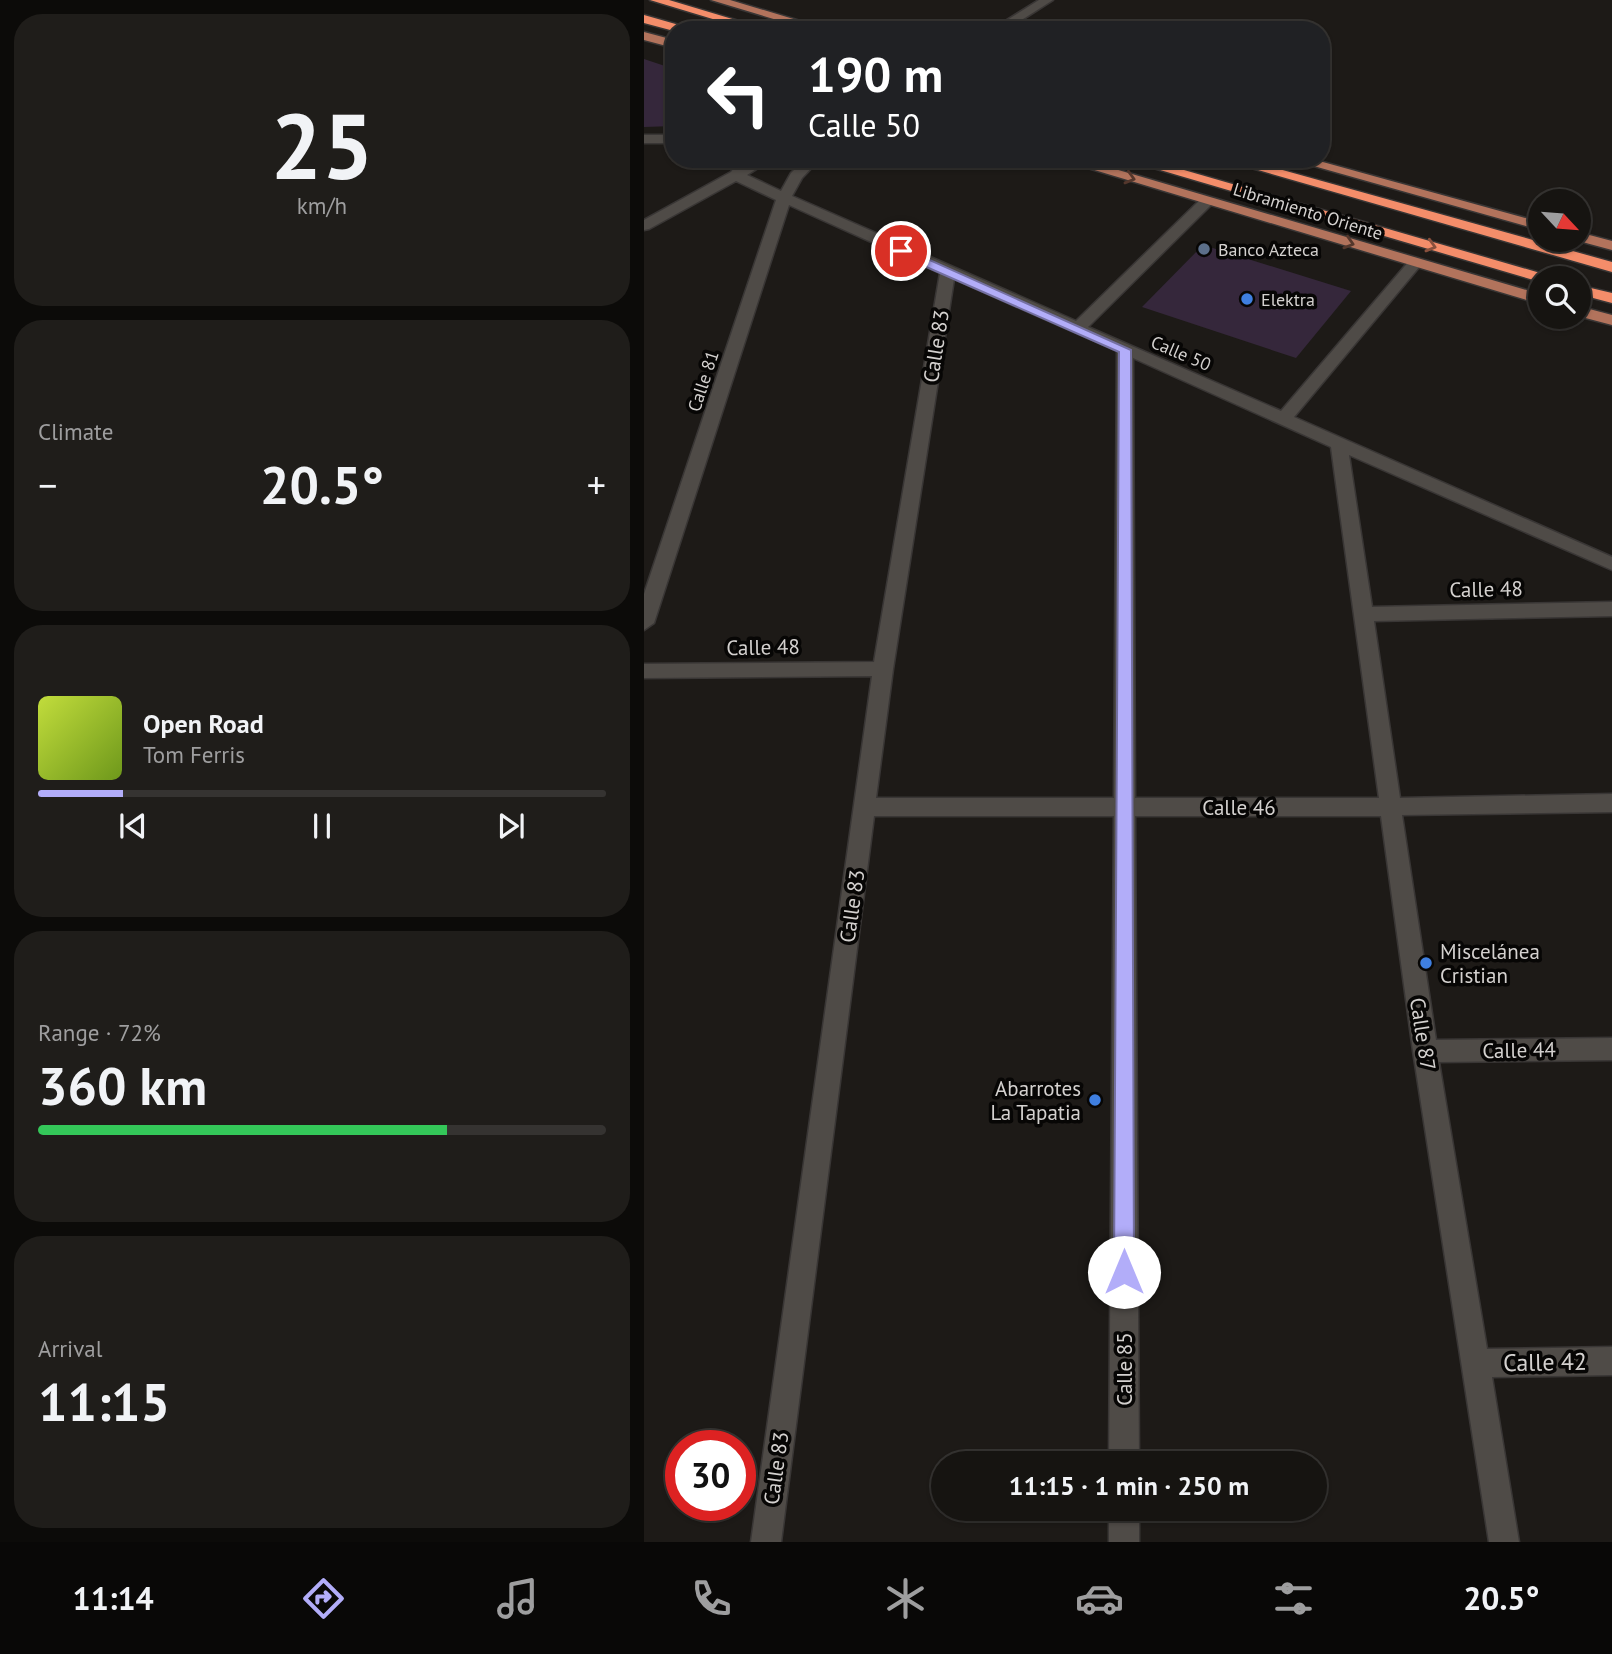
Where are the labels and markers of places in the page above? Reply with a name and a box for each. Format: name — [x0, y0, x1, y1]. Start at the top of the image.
pin — [871, 221, 931, 281]
place label: Banco Azteca — [1218, 238, 1319, 261]
marker: Banco Azteca — [1196, 241, 1212, 257]
place label: Elektra — [1261, 288, 1315, 311]
marker: Elektra — [1239, 291, 1255, 307]
place label: Miscelánea Cristian — [1440, 938, 1540, 989]
marker: Miscelánea Cristian — [1418, 955, 1434, 971]
place label: Abarrotes La Tapatia — [990, 1075, 1081, 1126]
marker: Abarrotes La Tapatia — [1087, 1092, 1103, 1108]

